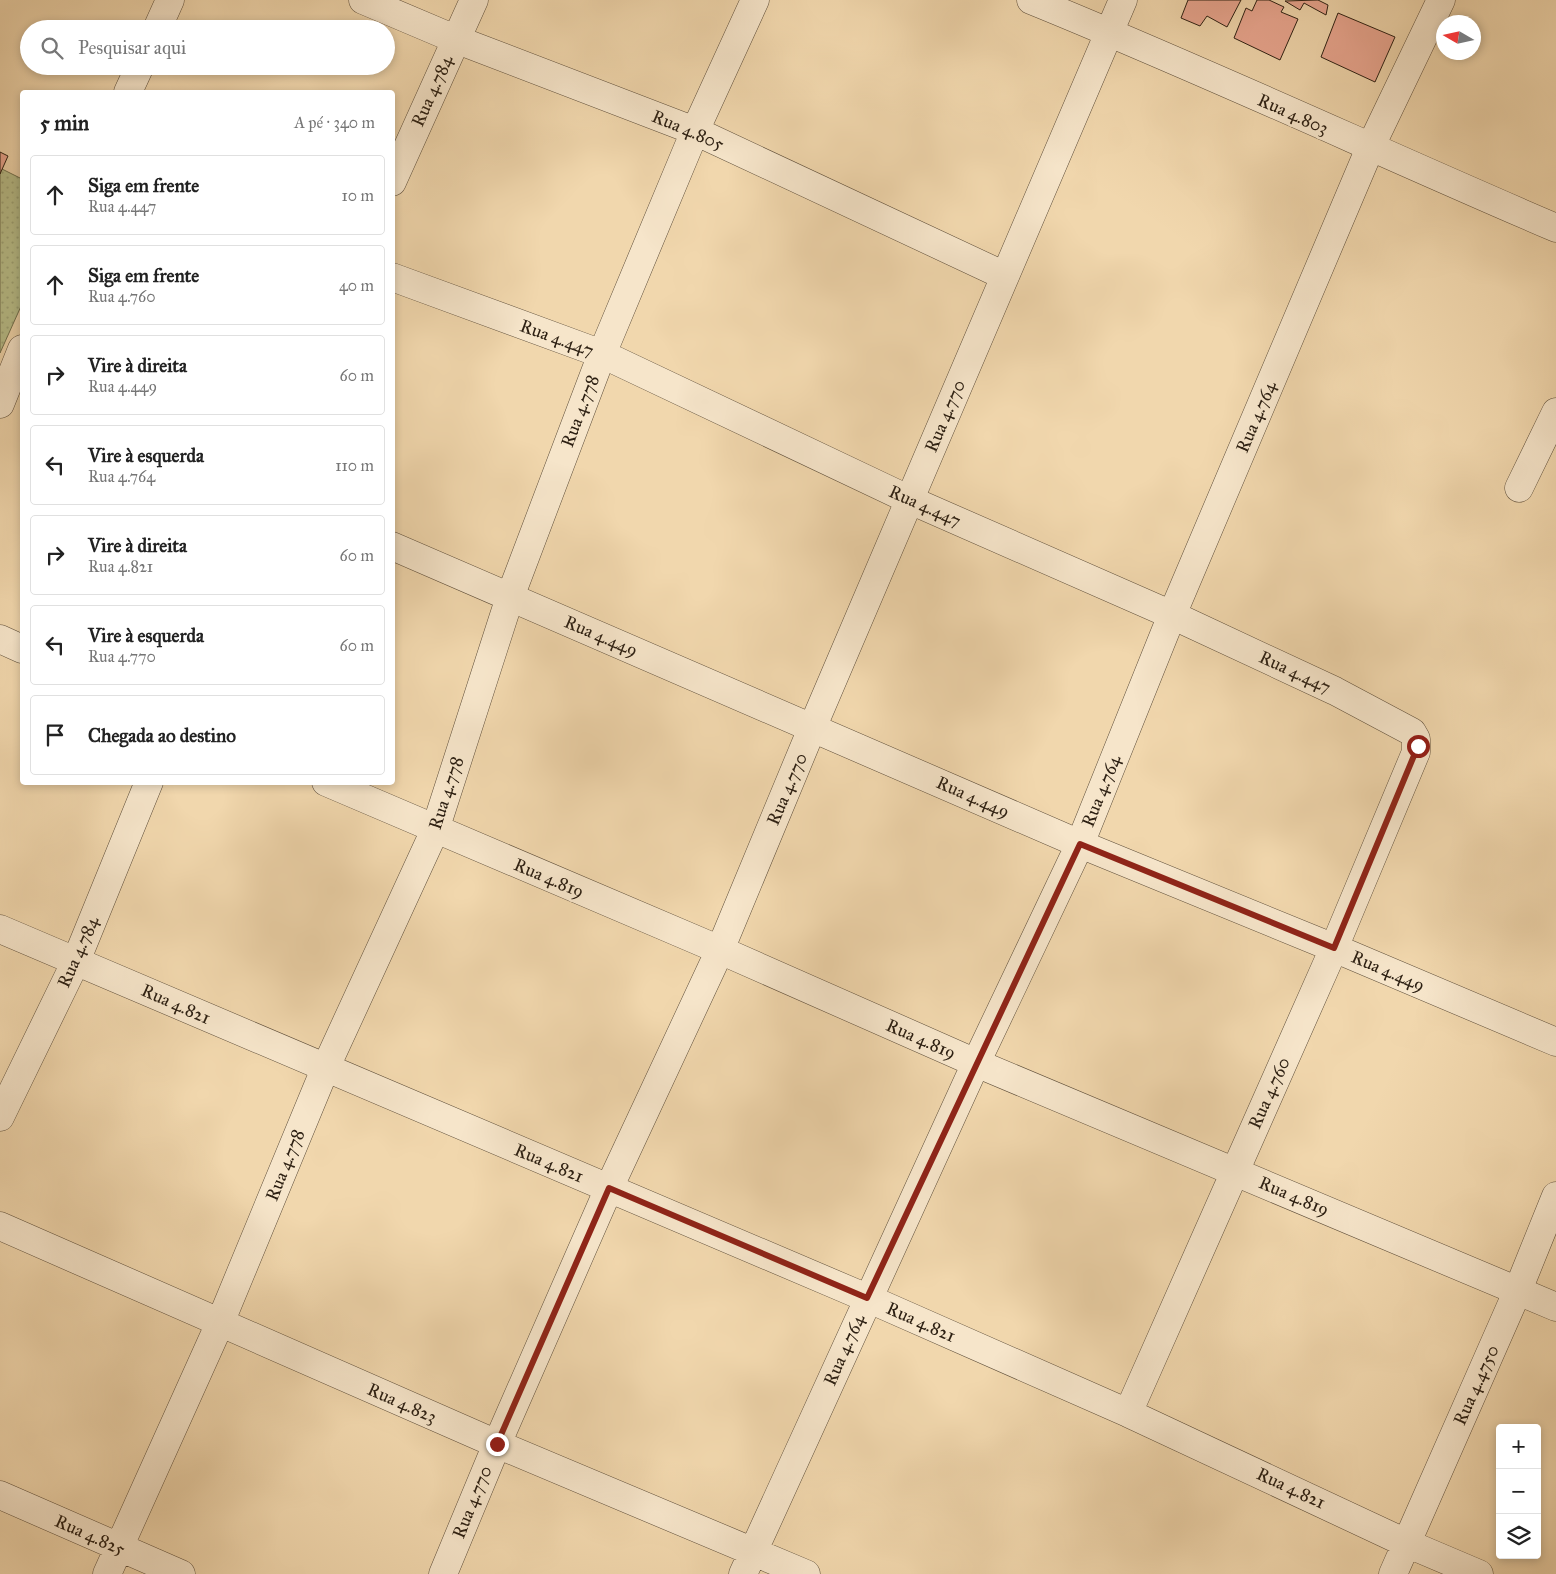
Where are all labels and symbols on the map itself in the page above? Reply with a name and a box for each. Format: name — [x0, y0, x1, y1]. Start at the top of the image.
north arrow — [1436, 15, 1481, 60]
street label: Rua 4.784 — [407, 51, 458, 130]
street label: Rua 4.803 — [1254, 89, 1332, 139]
street label: Rua 4.805 — [649, 105, 728, 155]
street label: Rua 4.447 — [517, 315, 597, 361]
street label: Rua 4.778 — [556, 372, 604, 450]
street label: Rua 4.770 — [920, 377, 970, 455]
street label: Rua 4.764 — [1231, 377, 1281, 456]
street label: Rua 4.447 — [885, 480, 965, 532]
street label: Rua 4.449 — [561, 611, 641, 661]
street label: Rua 4.447 — [1256, 646, 1334, 698]
route start — [1407, 735, 1430, 758]
street label: Rua 4.770 — [762, 750, 812, 828]
street label: Rua 4.764 — [1077, 751, 1126, 830]
street label: Rua 4.778 — [424, 754, 468, 832]
street label: Rua 4.449 — [933, 771, 1013, 823]
street label: Rua 4.819 — [511, 853, 587, 903]
street label: Rua 4.784 — [53, 912, 104, 991]
street label: Rua 4.449 — [1348, 946, 1428, 996]
street label: Rua 4.821 — [138, 979, 214, 1029]
street label: Rua 4.819 — [883, 1014, 959, 1064]
street label: Rua 4.760 — [1244, 1054, 1294, 1132]
street label: Rua 4.778 — [261, 1126, 309, 1204]
street label: Rua 4.821 — [511, 1139, 587, 1187]
street label: Rua 4.819 — [1256, 1171, 1332, 1221]
street label: Rua 4.821 — [883, 1297, 959, 1347]
street label: Rua 4.764 — [819, 1310, 870, 1389]
street label: Rua 4.4750 — [1449, 1341, 1503, 1429]
street label: Rua 4.823 — [364, 1378, 440, 1428]
route end — [486, 1433, 509, 1456]
street label: Rua 4.770 — [447, 1462, 497, 1542]
street label: Rua 4.821 — [1253, 1463, 1329, 1513]
street label: Rua 4.825 — [52, 1510, 129, 1560]

